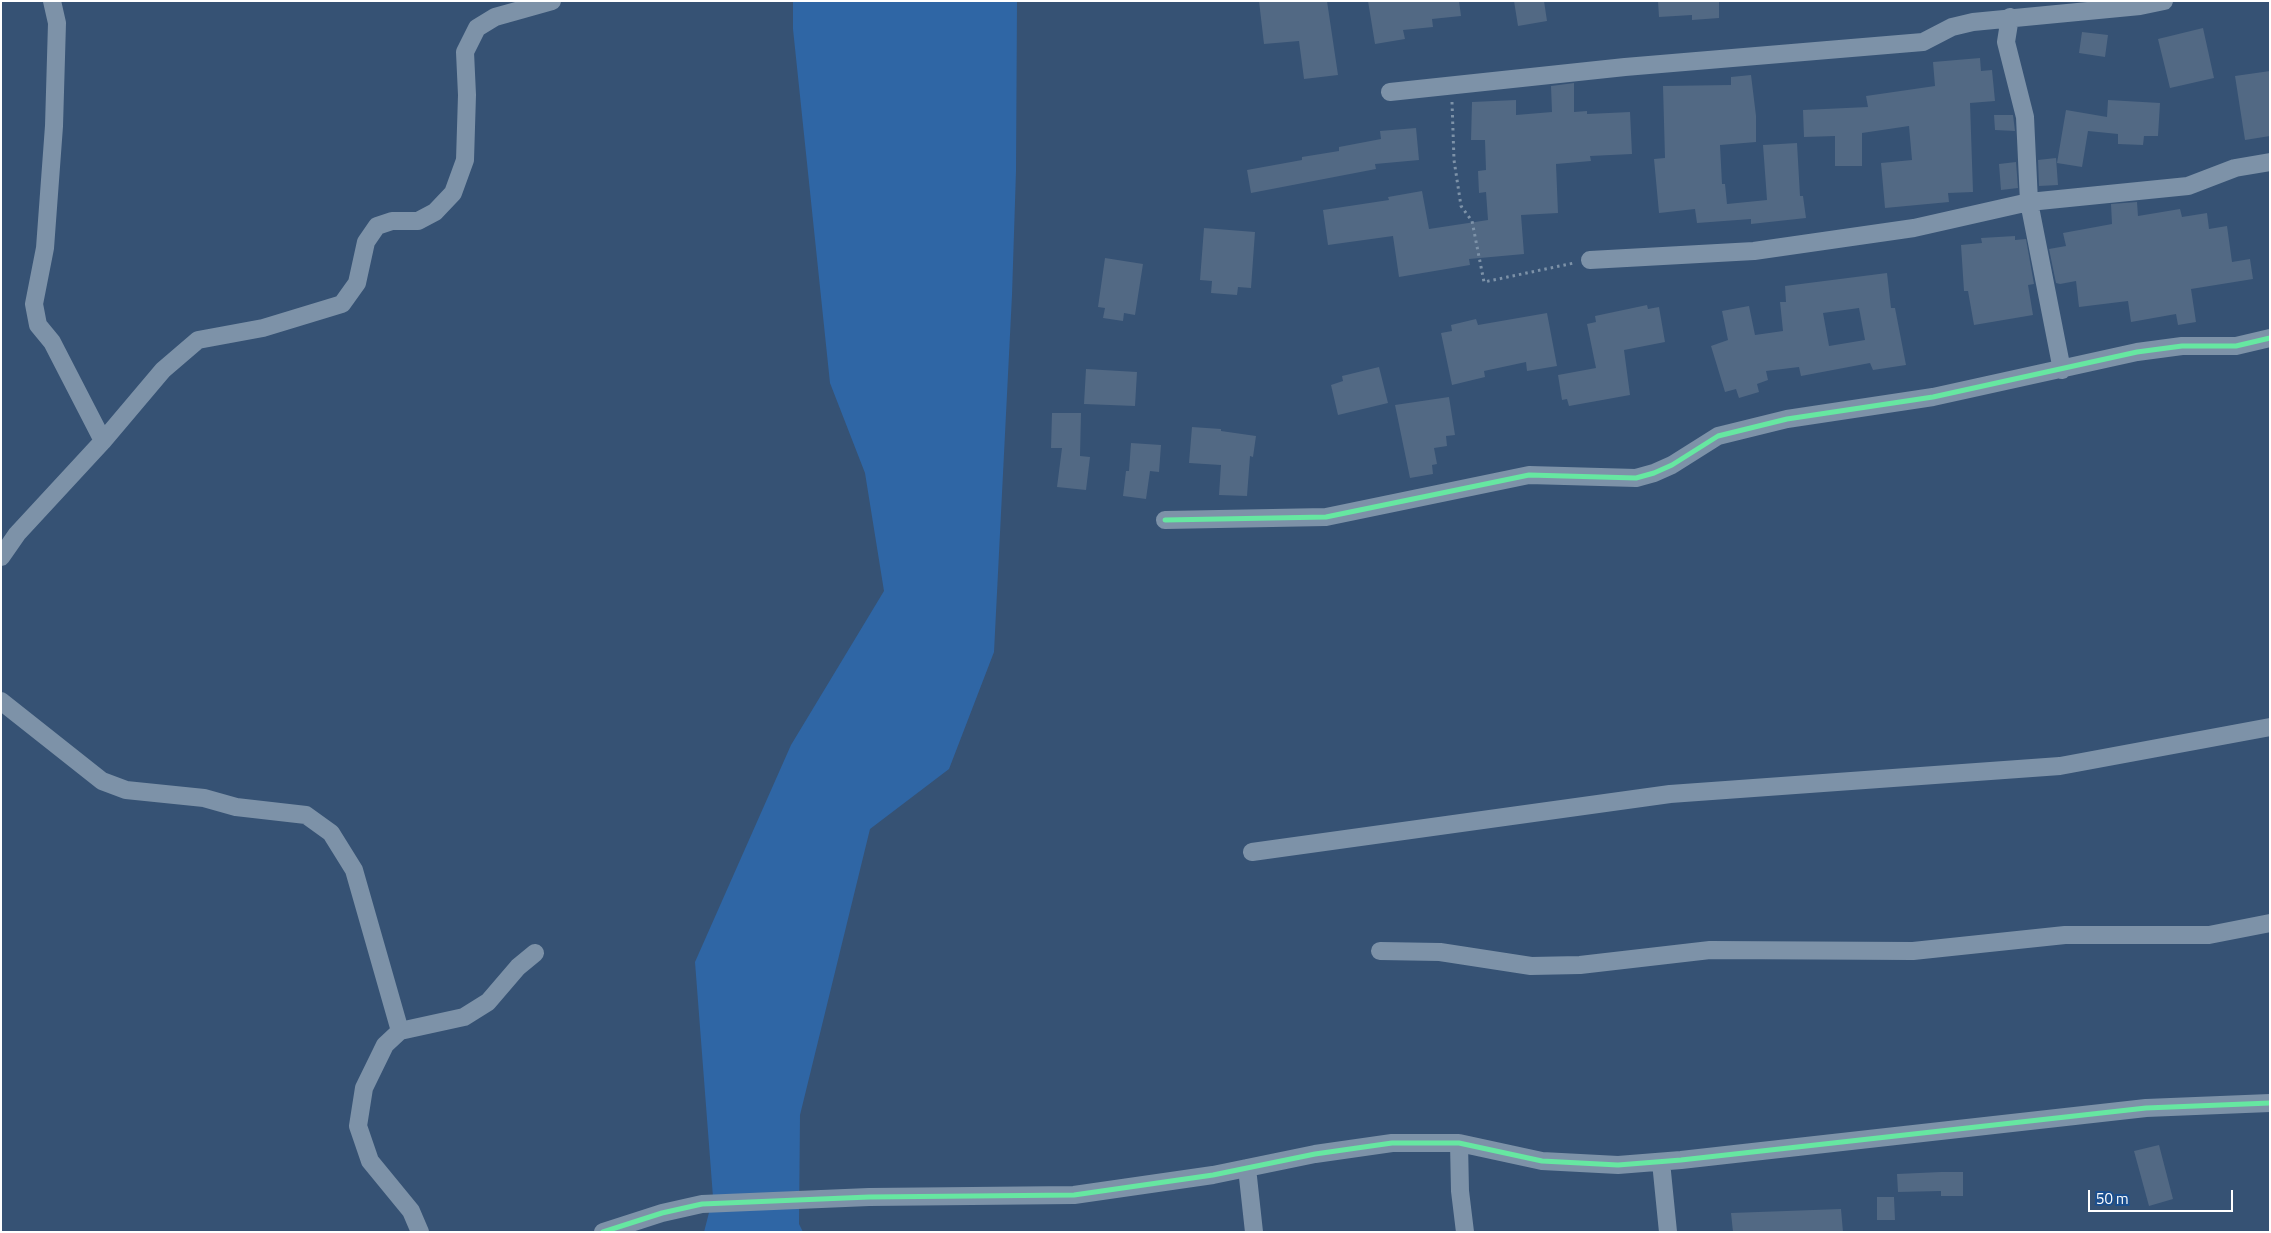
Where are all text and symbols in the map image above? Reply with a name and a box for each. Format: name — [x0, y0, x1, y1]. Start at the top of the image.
scale bar — [2091, 1180, 2236, 1212]
text: 50 m — [2096, 1187, 2129, 1210]

